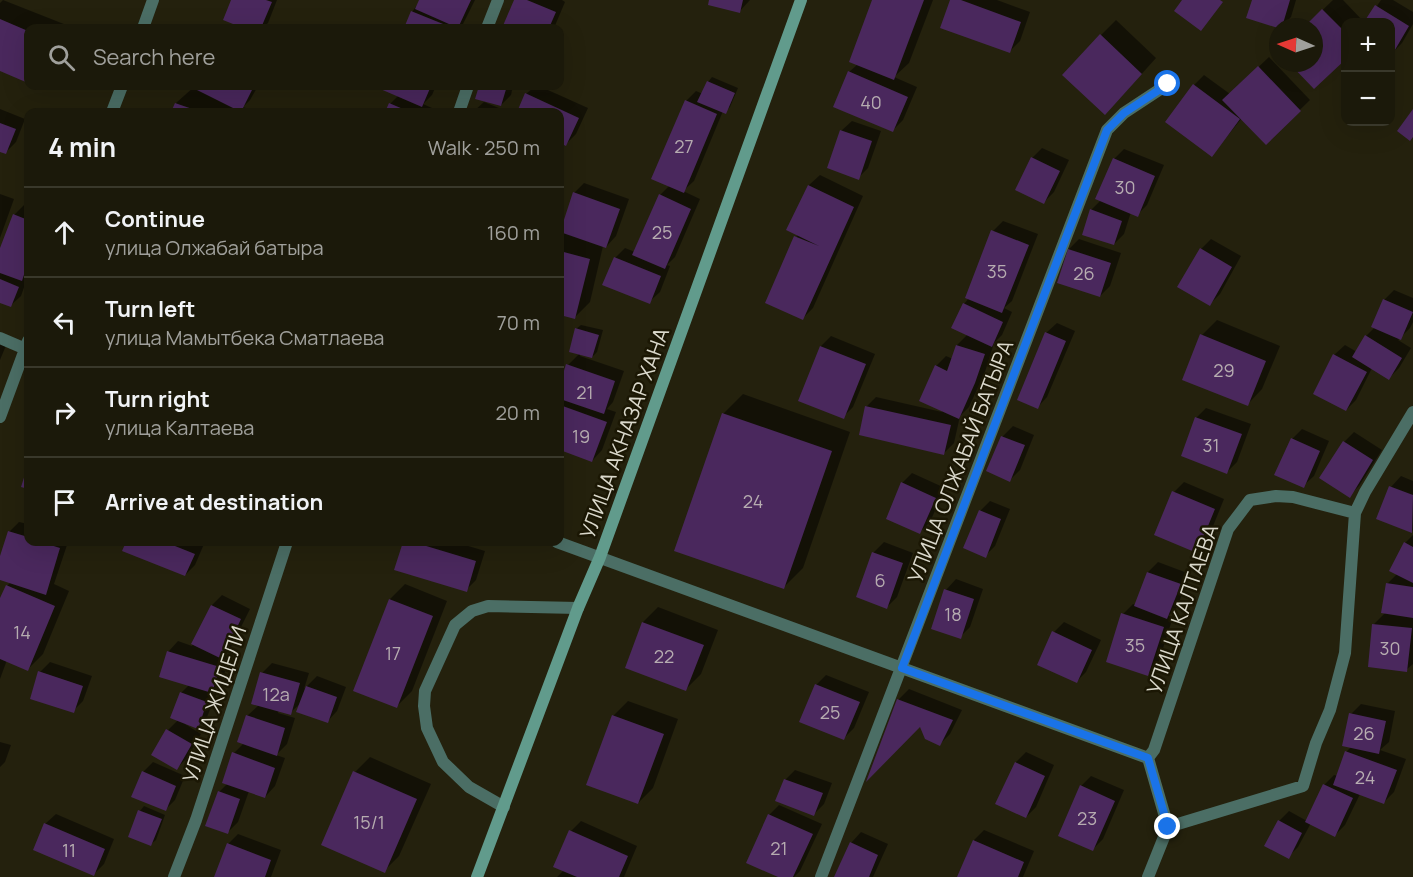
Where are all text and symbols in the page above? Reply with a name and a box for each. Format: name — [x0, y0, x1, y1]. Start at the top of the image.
north arrow — [1269, 18, 1323, 72]
map controls — [1341, 18, 1395, 126]
button: + — [1341, 18, 1395, 72]
search box — [24, 24, 564, 90]
icon: search — [45, 41, 78, 74]
text: Search here — [93, 42, 215, 72]
route start — [1154, 70, 1180, 96]
button: − — [1341, 72, 1395, 126]
house number: 40 — [860, 90, 882, 114]
text: 4 min — [48, 129, 116, 165]
text: Walk · 250 m — [428, 134, 540, 161]
house number: 27 — [674, 134, 694, 158]
house number: 30 — [1115, 175, 1135, 199]
text: Continue — [105, 204, 205, 234]
icon: ahead — [48, 216, 81, 249]
text: 160 m — [487, 219, 540, 246]
house number: 25 — [652, 220, 672, 244]
text: улица Олжабай батыра — [105, 234, 324, 261]
house number: 35 — [987, 259, 1007, 283]
house number: 26 — [1073, 261, 1095, 285]
text: Turn left — [105, 294, 195, 324]
icon: left — [48, 306, 81, 339]
text: 70 m — [497, 309, 540, 336]
text: улица Мамытбека Сматлаева — [105, 324, 384, 351]
street label: УЛИЦА АКНАЗАР ХАНА — [573, 324, 675, 542]
street label: УЛИЦА ОЛЖАБАЙ БАТЫРА — [901, 336, 1019, 586]
house number: 29 — [1213, 358, 1235, 382]
house number: 21 — [576, 380, 594, 404]
text: Turn right — [105, 384, 210, 414]
icon: right — [48, 396, 81, 429]
text: 20 m — [495, 399, 540, 426]
text: улица Калтаева — [105, 414, 254, 441]
house number: 19 — [572, 424, 590, 448]
house number: 31 — [1203, 433, 1219, 457]
icon: arrive — [48, 486, 81, 519]
text: Arrive at destination — [105, 487, 323, 517]
house number: 24 — [743, 489, 763, 513]
street label: УЛИЦА КАЛТАЕВА — [1140, 520, 1224, 698]
house number: 6 — [874, 568, 886, 592]
house number: 18 — [944, 602, 962, 626]
house number: 14 — [13, 620, 31, 644]
street label: УЛИЦА ЖИДЕЛИ — [176, 622, 252, 786]
house number: 35 — [1125, 633, 1145, 657]
house number: 30 — [1380, 636, 1400, 660]
house number: 17 — [385, 641, 401, 665]
house number: 22 — [654, 644, 674, 668]
house number: 12а — [262, 682, 290, 706]
house number: 25 — [820, 700, 840, 724]
house number: 26 — [1353, 721, 1375, 745]
house number: 24 — [1355, 765, 1375, 789]
house number: 23 — [1077, 806, 1097, 830]
house number: 15/1 — [353, 810, 385, 834]
route end — [1154, 813, 1180, 839]
house number: 21 — [770, 836, 788, 860]
house number: 11 — [62, 838, 76, 862]

